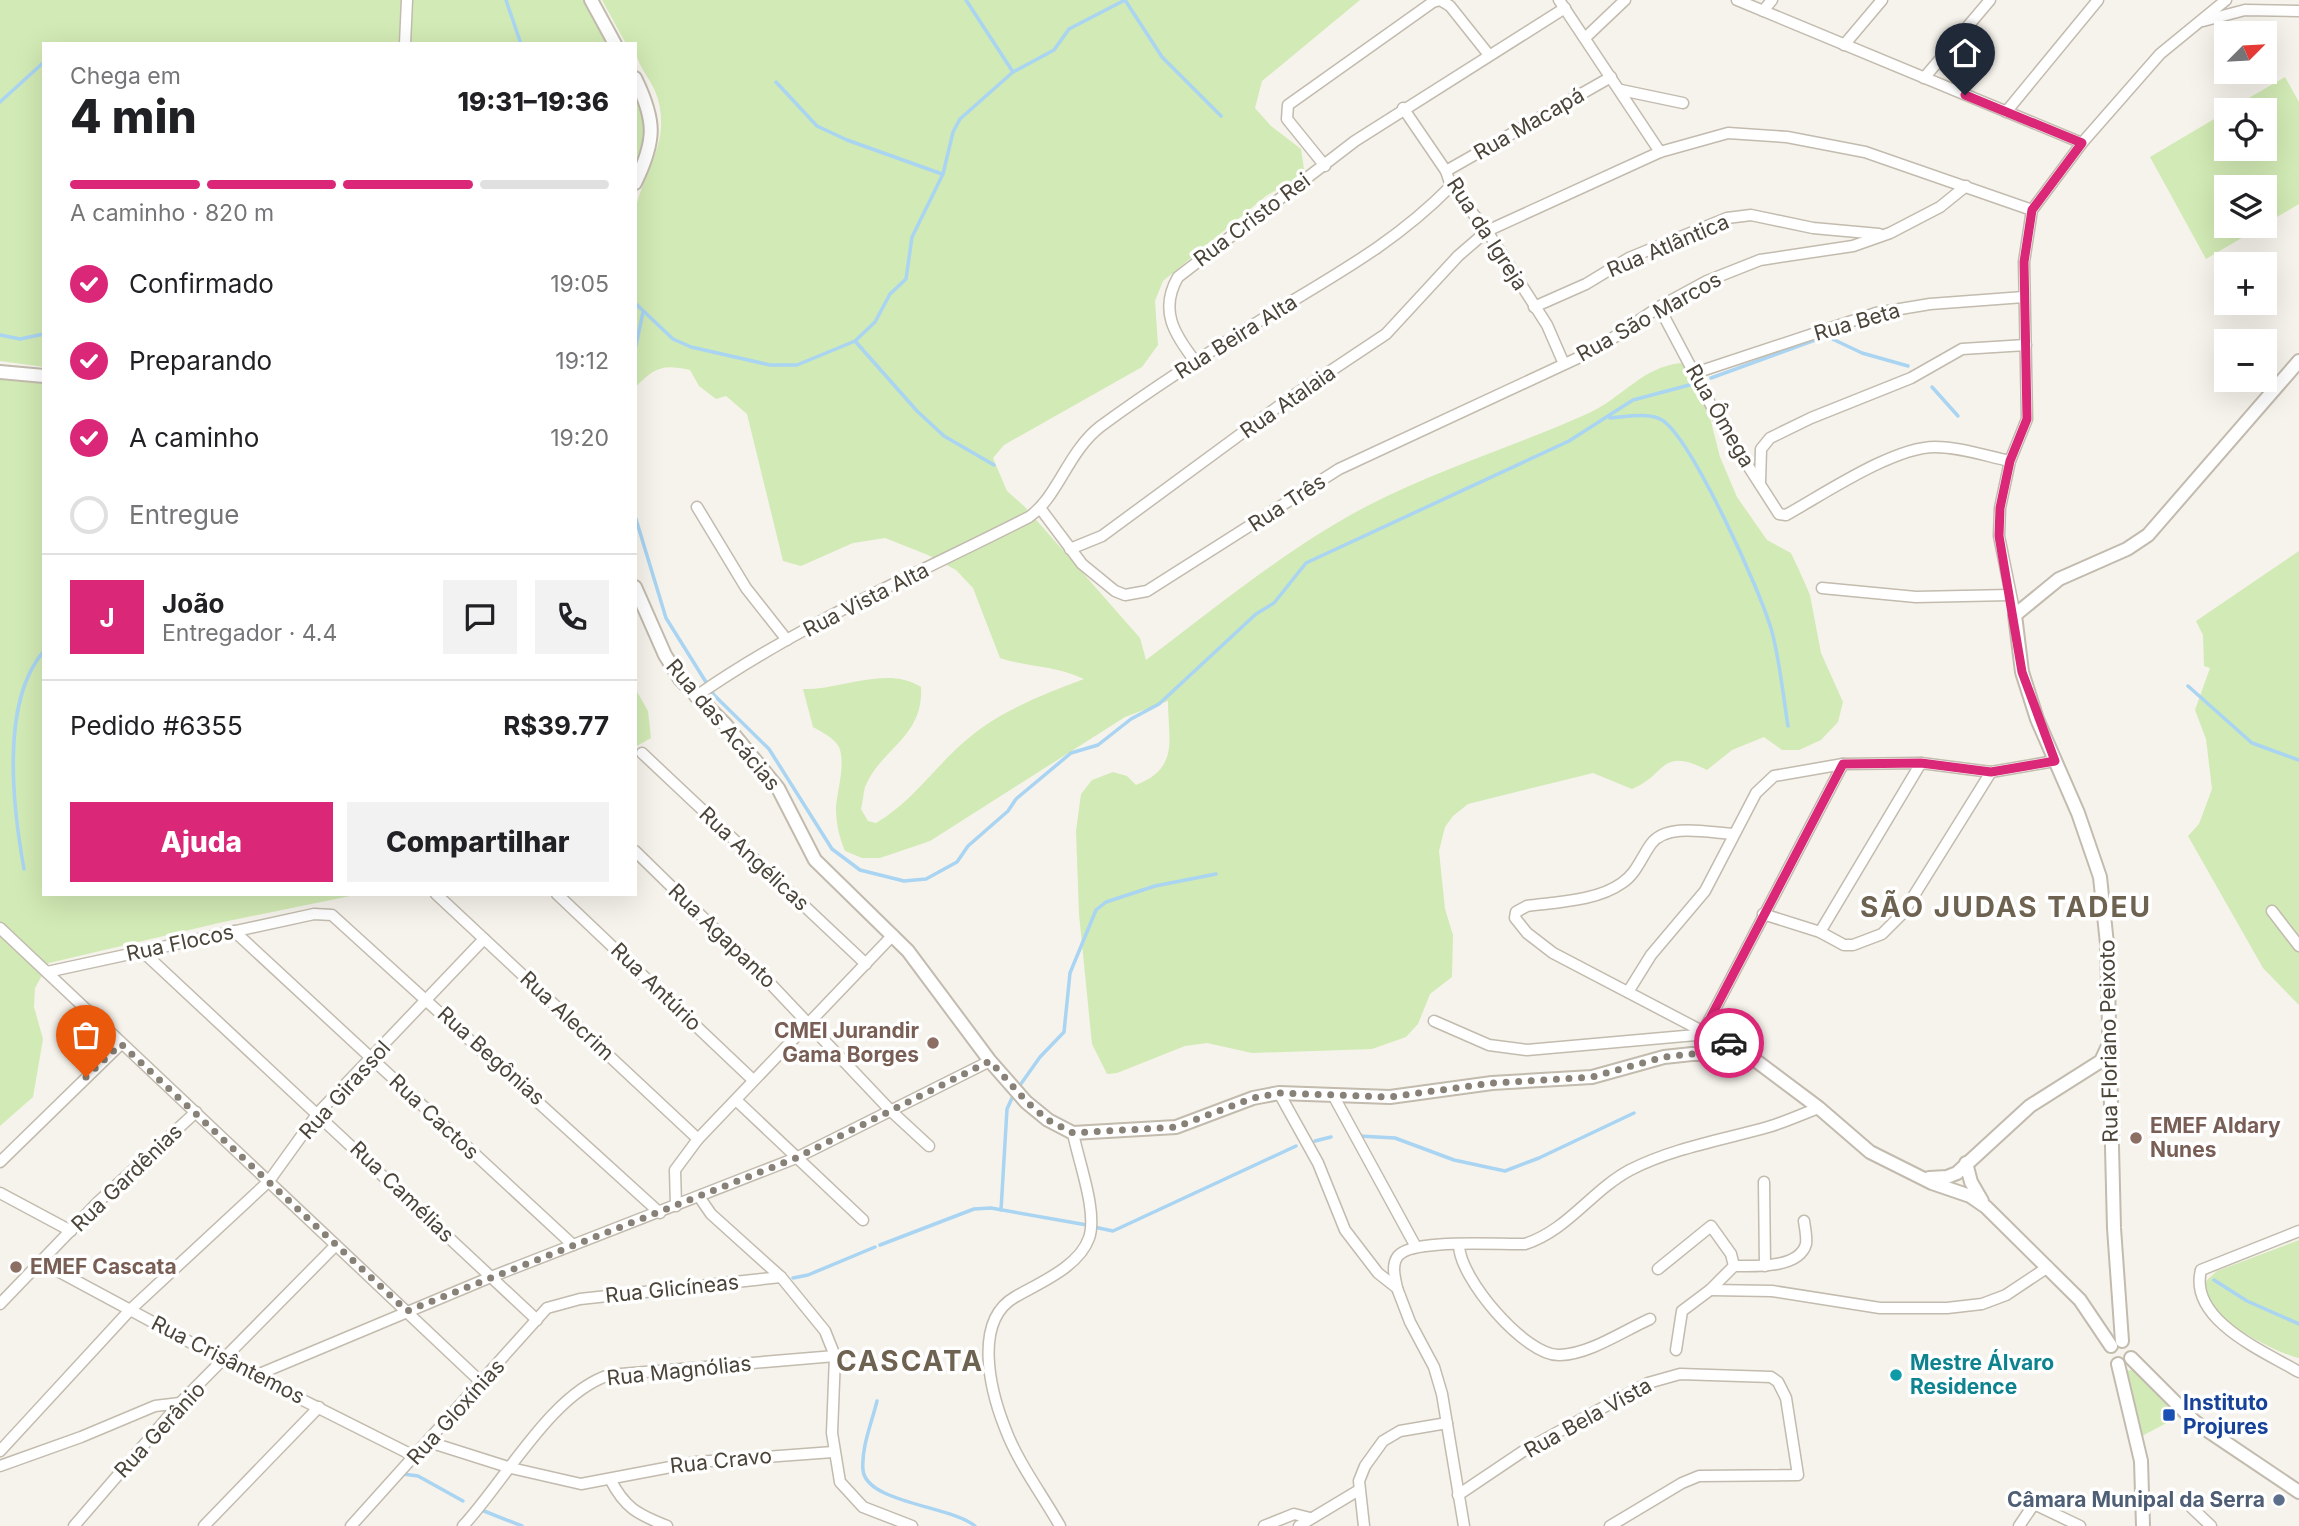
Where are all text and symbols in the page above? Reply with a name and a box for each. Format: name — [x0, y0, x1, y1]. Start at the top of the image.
north arrow — [2214, 21, 2277, 84]
map controls — [2214, 21, 2277, 392]
pin — [1935, 23, 1995, 95]
icon: home — [1946, 34, 1984, 72]
text: Chega em — [70, 62, 181, 90]
street label: Rua Macapá — [1469, 82, 1588, 165]
text: 19:31–19:36 — [457, 86, 609, 117]
text: 4 min — [70, 88, 197, 144]
button: locate — [2214, 98, 2277, 161]
street label: Rua Cristo Rei — [1189, 168, 1315, 271]
street label: Rua da Igreja — [1442, 173, 1533, 295]
button: layers — [2214, 175, 2277, 238]
text: A caminho · 820 m — [70, 199, 274, 227]
street label: Rua Atlântica — [1603, 209, 1732, 282]
button: + — [2214, 252, 2277, 315]
icon: check — [70, 265, 108, 303]
street label: Rua São Marcos — [1572, 267, 1725, 367]
text: Confirmado — [129, 268, 274, 299]
text: 19:05 — [550, 270, 609, 298]
street label: Rua Beira Alta — [1170, 289, 1301, 384]
street label: Rua Beta — [1811, 297, 1903, 346]
button: − — [2214, 329, 2277, 392]
icon: check — [70, 342, 108, 380]
text: Preparando — [129, 345, 272, 376]
text: 19:12 — [555, 347, 609, 375]
street label: Rua Atalaia — [1235, 360, 1340, 443]
street label: Rua Ômega — [1681, 360, 1760, 472]
icon: check — [70, 419, 108, 457]
text: A caminho — [129, 422, 259, 453]
text: 19:20 — [550, 424, 609, 452]
street label: Rua Três — [1243, 468, 1330, 537]
text: Entregue — [129, 499, 240, 530]
street label: Rua Vista Alta — [799, 557, 933, 642]
button: chat — [443, 580, 517, 654]
button: phone — [535, 580, 609, 654]
text: João — [162, 588, 224, 619]
text: J — [99, 602, 115, 633]
text: Entregador · 4.4 — [162, 619, 337, 647]
street label: Rua das Acácias — [661, 654, 786, 795]
text: Pedido #6355 — [70, 710, 243, 741]
text: R$39.77 — [503, 710, 609, 741]
street label: Rua Angélicas — [694, 801, 814, 916]
button: Ajuda — [70, 802, 333, 882]
button: Compartilhar — [347, 802, 609, 882]
street label: Rua Agapanto — [664, 878, 781, 993]
district label: SÃO JUDAS TADEU — [1860, 890, 2152, 924]
street label: Rua Flocos — [124, 919, 236, 966]
street label: Rua Antúrio — [606, 937, 707, 1036]
street label: Rua Floriano Peixoto — [2094, 939, 2123, 1143]
street label: Rua Alecrim — [515, 966, 619, 1065]
street label: Rua Begônias — [433, 1001, 550, 1110]
pin — [56, 1005, 116, 1077]
courier — [1694, 1008, 1764, 1078]
icon: bag — [67, 1016, 105, 1054]
place label: CMEI Jurandir Gama Borges — [774, 1018, 919, 1067]
icon: car — [1710, 1024, 1748, 1062]
street label: Rua Girassol — [294, 1035, 395, 1144]
marker: CMEI Jurandir Gama Borges — [925, 1035, 941, 1051]
street label: Rua Cactos — [384, 1069, 484, 1164]
place label: EMEF Aldary Nunes — [2150, 1113, 2281, 1162]
street label: Rua Gardênias — [66, 1119, 187, 1237]
marker: EMEF Aldary Nunes — [2128, 1130, 2144, 1146]
street label: Rua Camélias — [345, 1136, 459, 1247]
place label: EMEF Cascata — [30, 1254, 177, 1279]
marker: EMEF Cascata — [8, 1259, 24, 1275]
street label: Rua Glicíneas — [604, 1269, 740, 1308]
street label: Rua Crisântemos — [147, 1310, 309, 1409]
district label: CASCATA — [836, 1344, 984, 1378]
place label: Mestre Álvaro Residence — [1910, 1349, 2054, 1399]
street label: Rua Magnólias — [605, 1350, 753, 1391]
street label: Rua Gloxínias — [402, 1354, 510, 1470]
marker: Mestre Álvaro Residence — [1888, 1367, 1904, 1383]
street label: Rua Bela Vista — [1520, 1372, 1656, 1463]
street label: Rua Gerânio — [109, 1377, 210, 1483]
place label: Instituto Projures — [2183, 1390, 2269, 1439]
marker: Instituto Projures — [2161, 1407, 2177, 1423]
street label: Rua Cravo — [669, 1443, 773, 1478]
place label: Câmara Munipal da Serra — [2007, 1487, 2265, 1512]
marker: Câmara Munipal da Serra — [2271, 1492, 2287, 1508]

